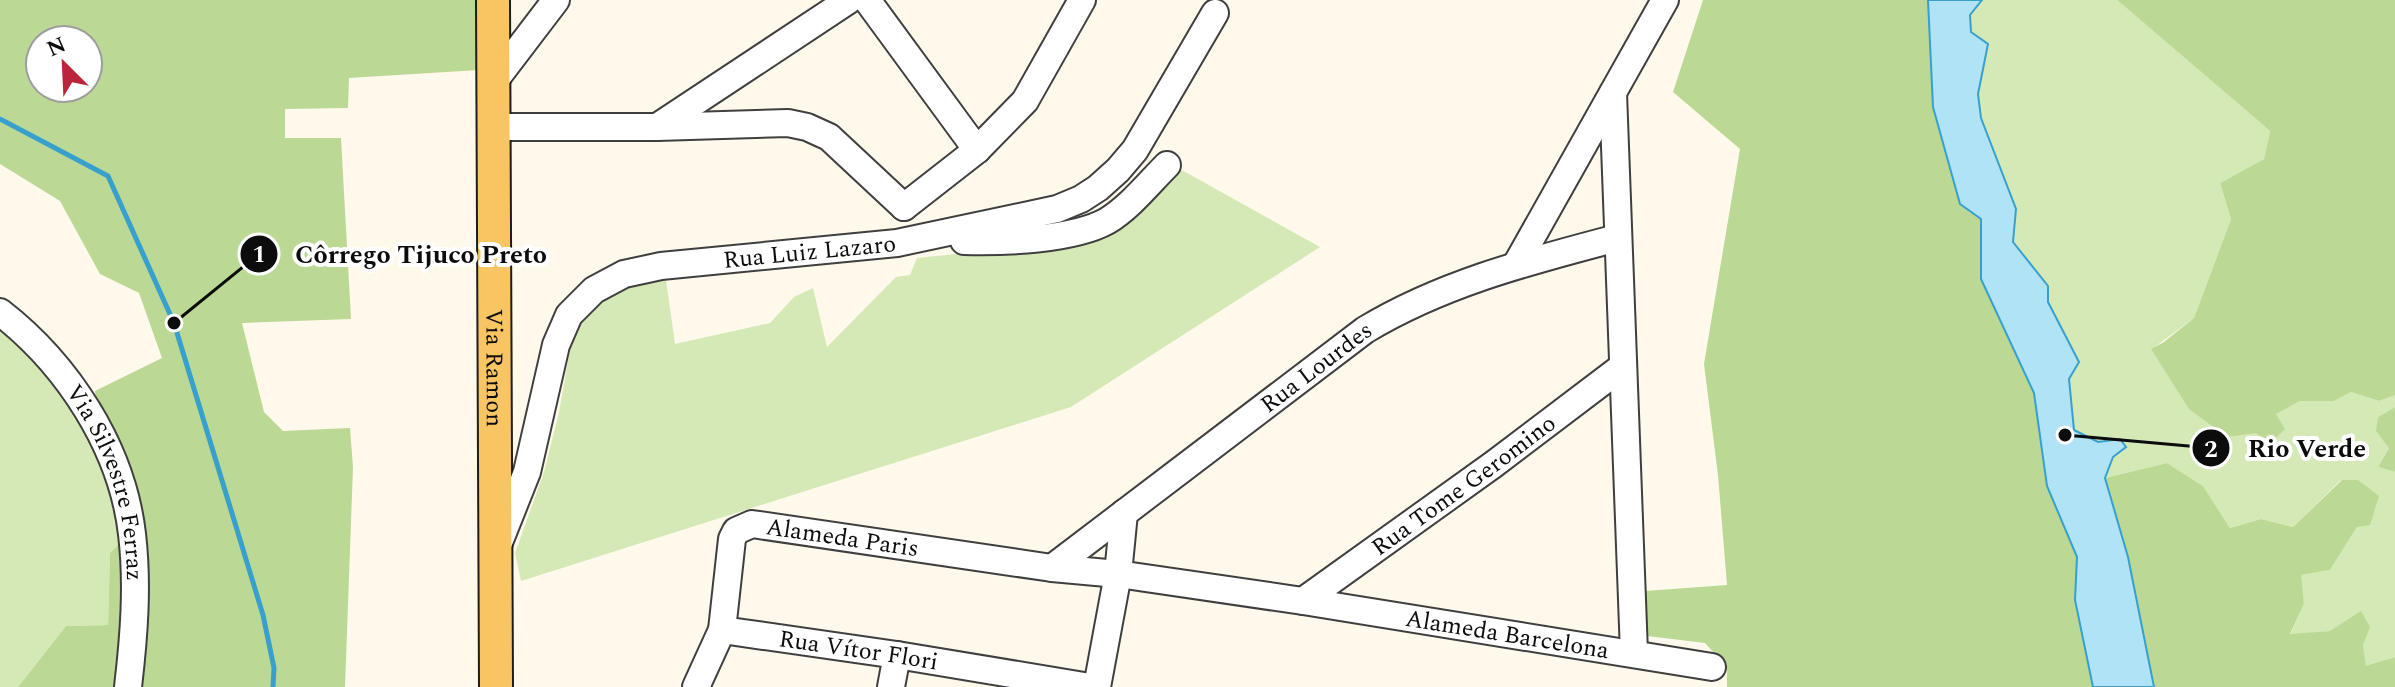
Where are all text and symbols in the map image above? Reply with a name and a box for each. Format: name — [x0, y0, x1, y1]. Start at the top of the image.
north arrow — [24, 24, 104, 104]
text: N — [42, 28, 71, 66]
street label: Rua Luiz Lazaro — [722, 226, 898, 279]
callout: Côrrego Tijuco Preto — [239, 229, 563, 279]
text: Côrrego Tijuco Preto — [295, 235, 547, 275]
text: 1 — [252, 237, 266, 273]
street label: Via Ramon — [475, 309, 512, 427]
street label: Rua Lourdes — [1253, 313, 1380, 423]
street label: Via Silvestre Ferraz — [56, 377, 152, 581]
street label: Rua Tome Geromino — [1364, 406, 1564, 565]
callout: Rio Verde — [2191, 423, 2382, 473]
text: Rio Verde — [2248, 429, 2366, 469]
text: 2 — [2204, 432, 2218, 468]
street label: Alameda Paris — [763, 509, 921, 567]
street label: Alameda Barcelona — [1403, 601, 1612, 669]
street label: Rua Vítor Flori — [776, 621, 941, 681]

